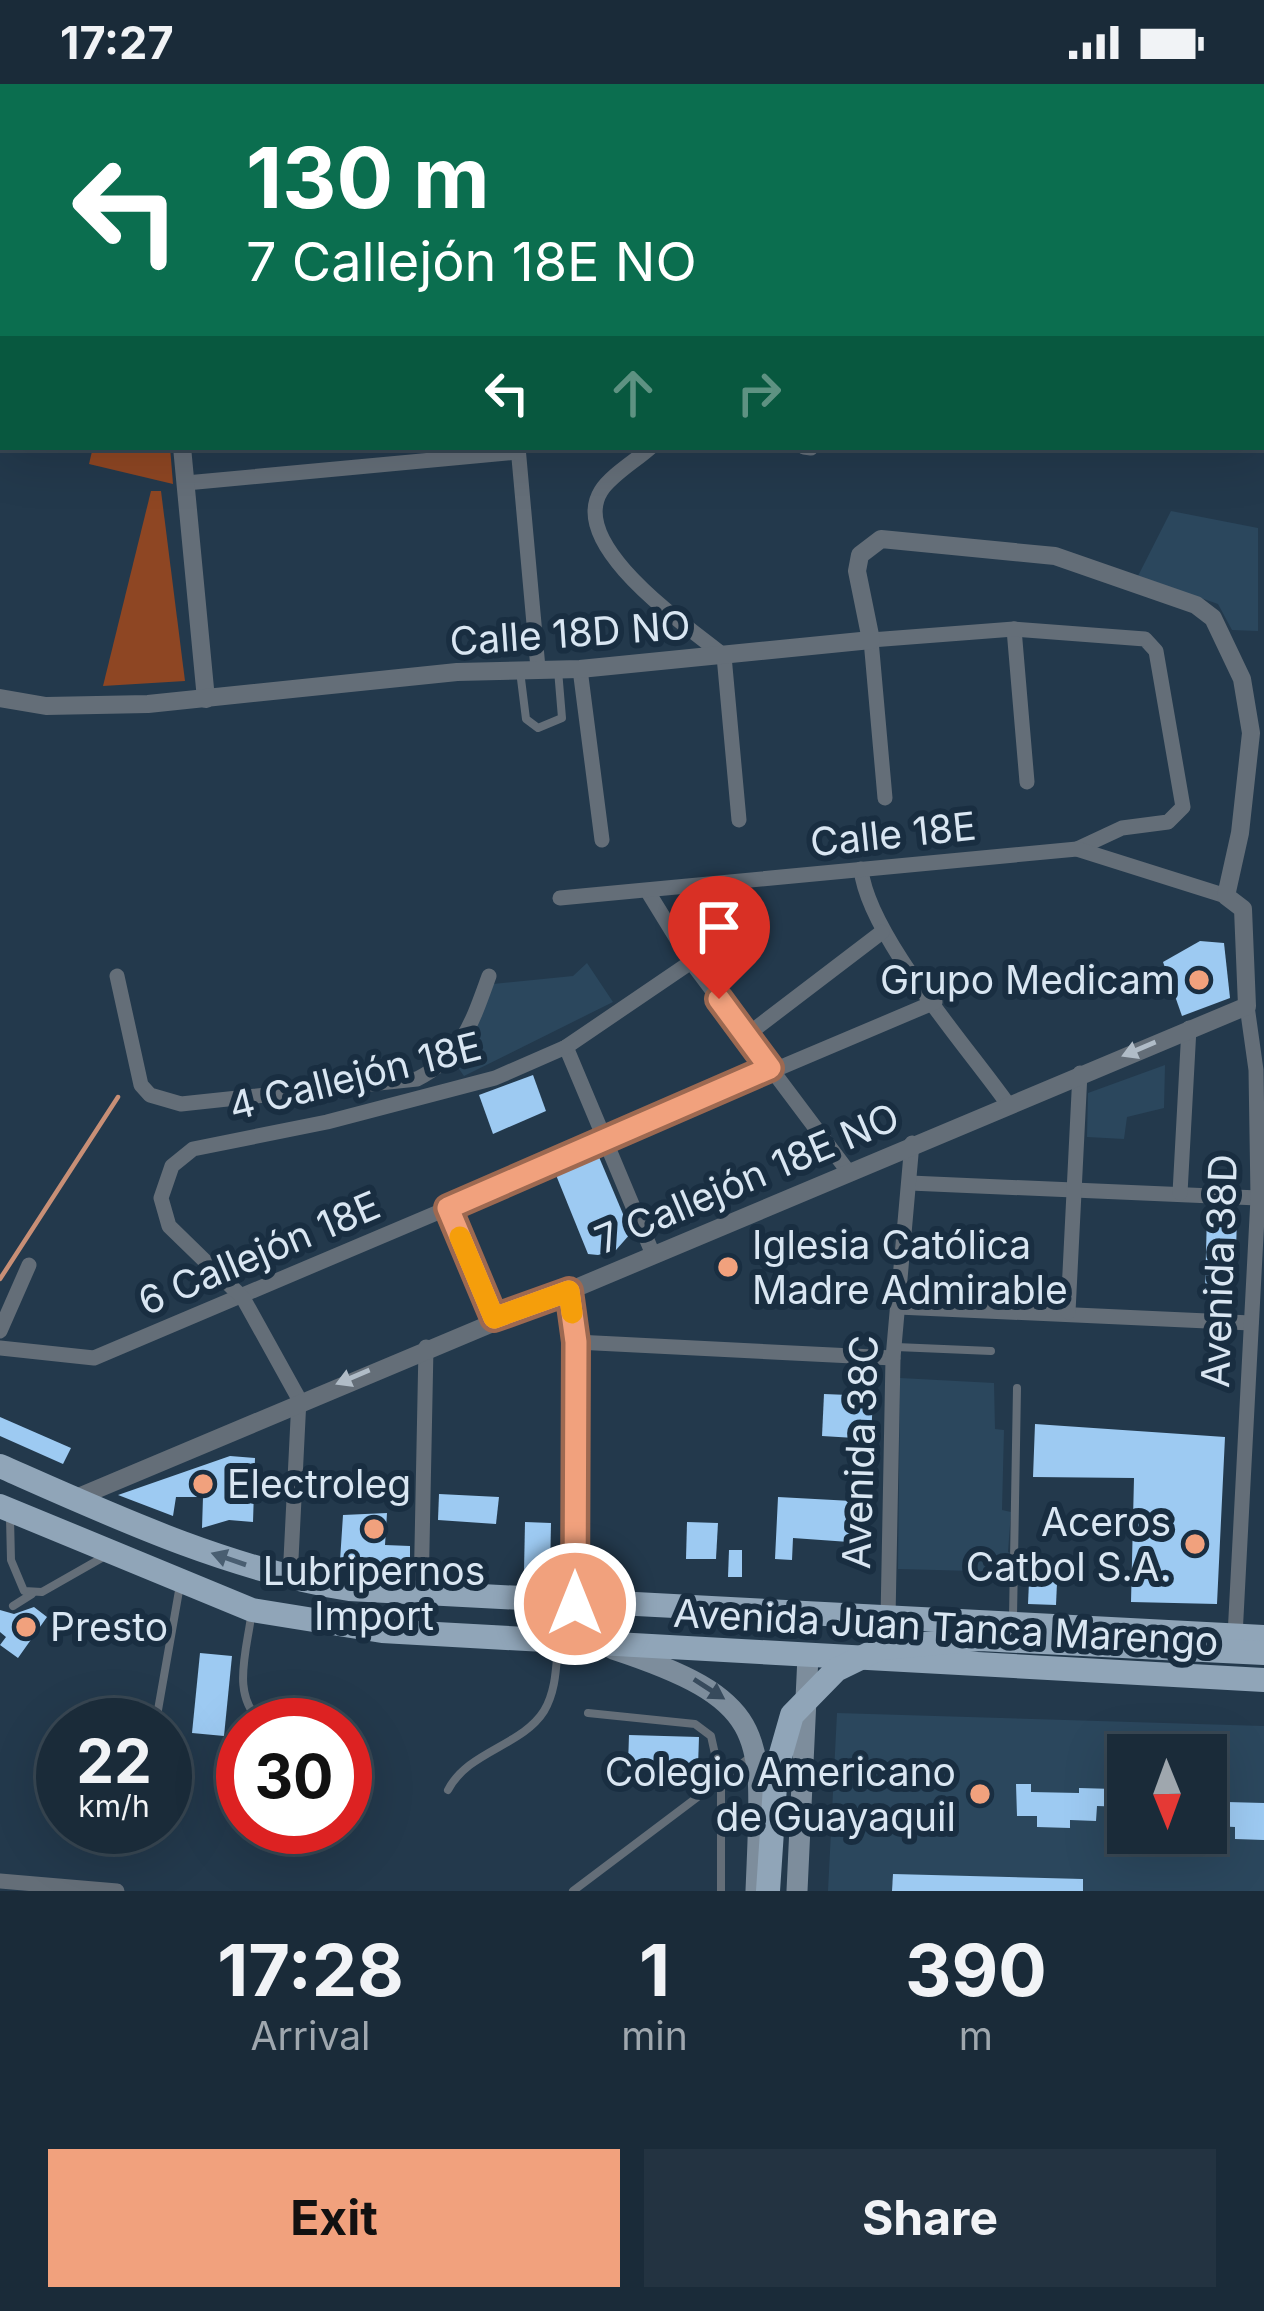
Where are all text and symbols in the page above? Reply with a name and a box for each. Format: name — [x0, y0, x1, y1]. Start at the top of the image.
text: 17:27 — [60, 15, 174, 70]
text: 130 m — [246, 127, 490, 228]
icon: left — [48, 132, 204, 288]
text: 7 Callejón 18E NO — [246, 229, 697, 294]
icon: left — [474, 360, 540, 426]
icon: ahead — [600, 360, 666, 426]
icon: right — [726, 360, 792, 426]
street label: Calle 18D NO — [448, 601, 692, 664]
street label: Calle 18E — [808, 801, 978, 866]
pin — [668, 876, 770, 999]
icon: arrive — [686, 894, 752, 960]
place label: Grupo Medicam — [880, 956, 1175, 1003]
marker: Grupo Medicam — [1186, 967, 1212, 993]
street label: 4 Callejón 18E — [224, 1021, 486, 1130]
one-way arrow — [1120, 1040, 1156, 1059]
street label: 7 Callejón 18E NO — [588, 1092, 906, 1263]
street label: Avenida 38D — [1191, 1153, 1246, 1389]
street label: 6 Callejón 18E — [131, 1181, 386, 1324]
place label: Iglesia Católica Madre Admirable — [752, 1221, 1068, 1313]
marker: Iglesia Católica Madre Admirable — [715, 1254, 741, 1280]
street label: Avenida 38C — [832, 1334, 887, 1570]
one-way arrow — [334, 1368, 370, 1387]
place label: Electroleg — [227, 1460, 411, 1507]
marker: Electroleg — [190, 1471, 216, 1497]
place label: Aceros Catbol S.A. — [966, 1498, 1171, 1590]
marker: Lubripernos Import — [361, 1516, 387, 1542]
marker: Aceros Catbol S.A. — [1182, 1531, 1208, 1557]
position arrow — [512, 1541, 638, 1667]
place label: Lubripernos Import — [263, 1547, 485, 1639]
one-way arrow — [211, 1549, 247, 1567]
street label: Avenida Juan Tanca Marengo — [672, 1589, 1220, 1664]
place label: Presto — [50, 1603, 168, 1650]
marker: Presto — [13, 1614, 39, 1640]
one-way arrow — [693, 1677, 726, 1699]
speed limit sign: 30 — [216, 1698, 372, 1854]
text: 22 — [76, 1725, 152, 1797]
north arrow — [1107, 1734, 1227, 1854]
map controls — [1107, 1734, 1227, 1854]
place label: Colegio Americano de Guayaquil — [605, 1748, 956, 1840]
marker: Colegio Americano de Guayaquil — [967, 1781, 993, 1807]
text: km/h — [78, 1788, 150, 1824]
text: 17:28 — [217, 1926, 404, 2013]
text: 1 — [639, 1926, 670, 2013]
text: 390 — [905, 1926, 1047, 2013]
text: Arrival — [251, 2012, 371, 2059]
text: min — [621, 2012, 688, 2059]
text: m — [959, 2012, 993, 2059]
button: Exit — [48, 2149, 620, 2287]
button: Share — [644, 2149, 1216, 2287]

